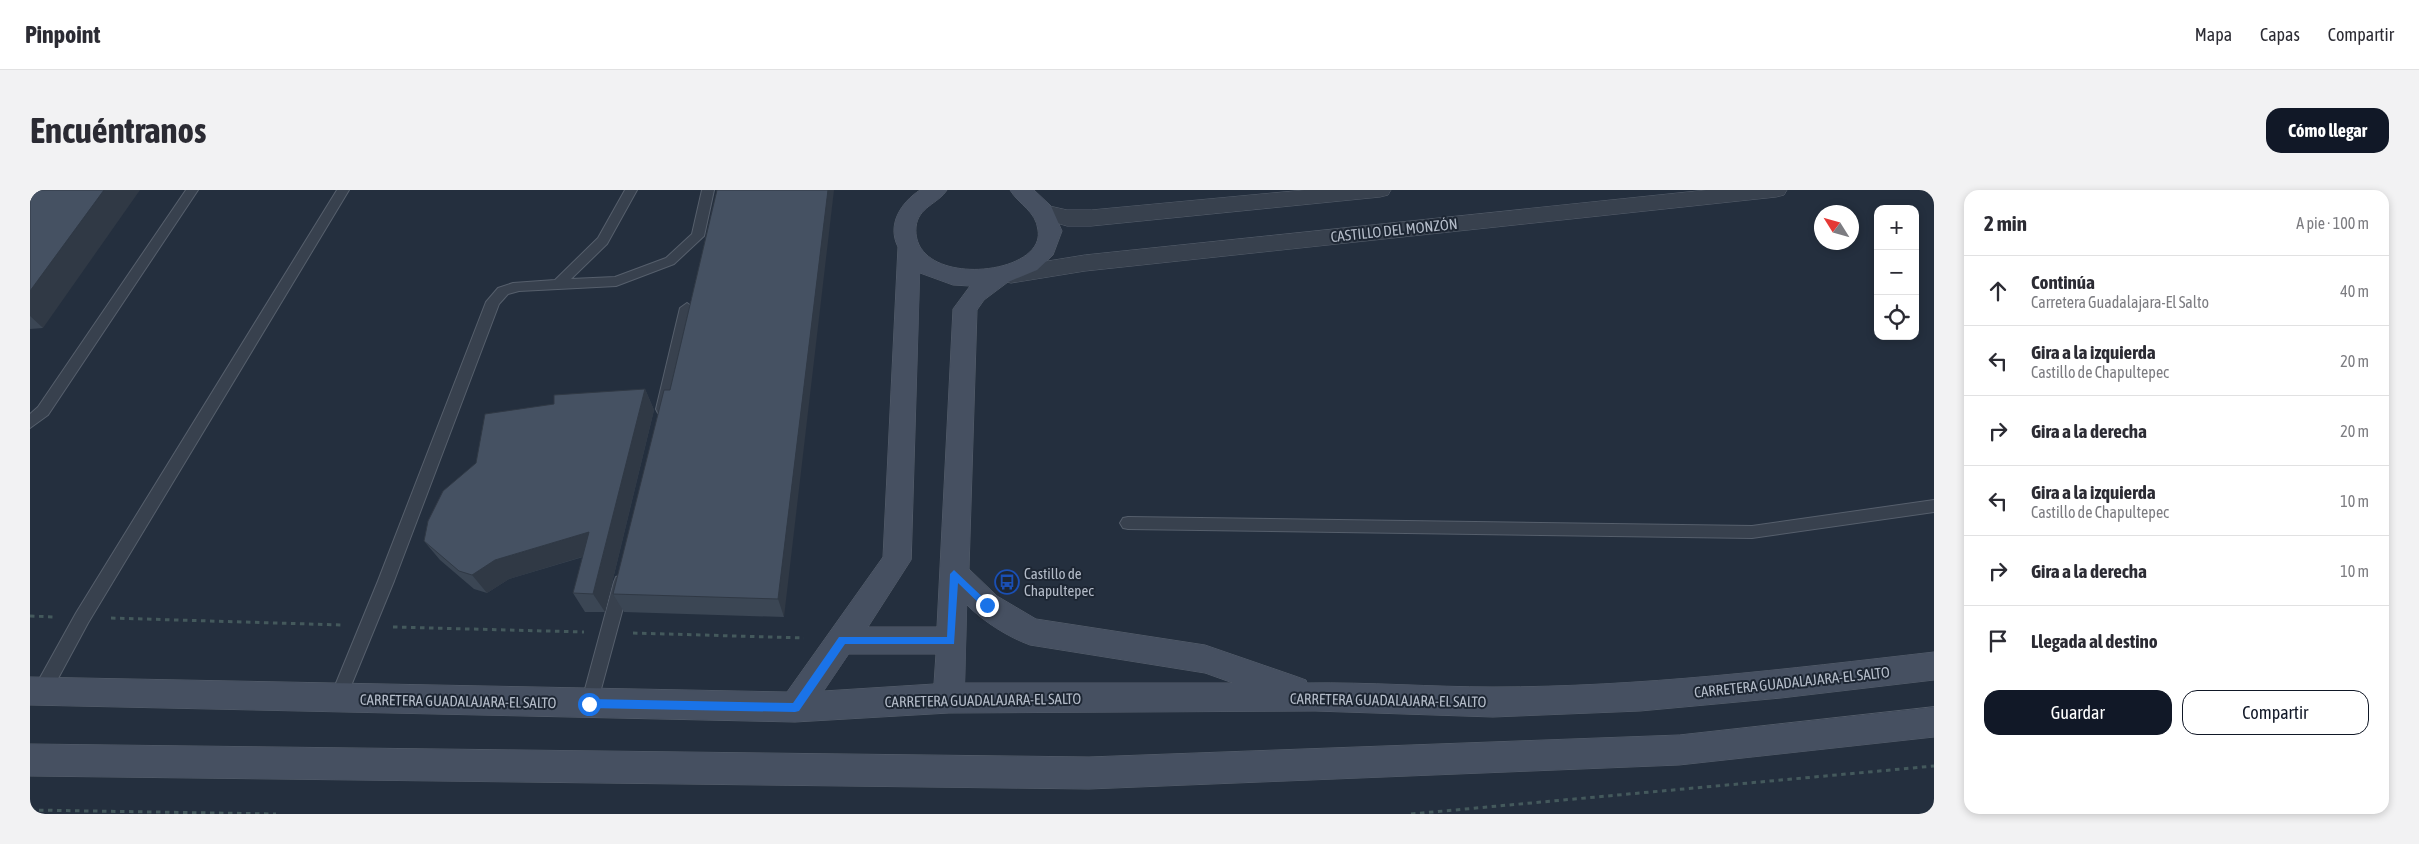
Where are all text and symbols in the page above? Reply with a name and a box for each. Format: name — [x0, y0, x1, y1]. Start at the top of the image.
text: Pinpoint — [25, 21, 100, 48]
text: Mapa — [2195, 24, 2232, 45]
text: Capas — [2260, 24, 2300, 45]
text: Compartir — [2328, 24, 2394, 45]
button: Cómo llegar — [2266, 108, 2389, 153]
text: Encuéntranos — [30, 110, 206, 150]
north arrow — [1814, 205, 1859, 250]
map controls — [1874, 205, 1919, 340]
button: + — [1874, 205, 1919, 250]
text: 2 min — [1984, 211, 2027, 235]
text: A pie · 100 m — [2296, 214, 2369, 232]
street label: CASTILLO DEL MONZÓN — [1330, 215, 1458, 245]
button: − — [1874, 250, 1919, 295]
text: Continúa — [2031, 271, 2095, 293]
icon: ahead — [1984, 277, 2012, 305]
text: 40 m — [2340, 282, 2369, 300]
text: Carretera Guadalajara-El Salto — [2031, 293, 2209, 311]
button: locate — [1874, 295, 1919, 340]
text: Gira a la izquierda — [2031, 341, 2156, 363]
icon: left — [1984, 347, 2012, 375]
text: 20 m — [2340, 352, 2369, 370]
text: Castillo de Chapultepec — [2031, 363, 2169, 381]
icon: right — [1984, 417, 2012, 445]
text: Gira a la derecha — [2031, 420, 2147, 442]
text: 20 m — [2340, 422, 2369, 440]
text: Gira a la izquierda — [2031, 481, 2156, 503]
icon: left — [1984, 487, 2012, 515]
text: 10 m — [2340, 492, 2369, 510]
text: Castillo de Chapultepec — [2031, 503, 2169, 521]
icon: right — [1984, 557, 2012, 585]
text: Gira a la derecha — [2031, 560, 2147, 582]
text: 10 m — [2340, 562, 2369, 580]
place label: Castillo de Chapultepec — [1024, 565, 1094, 599]
bus stop icon: Castillo de Chapultepec — [994, 569, 1020, 595]
route end — [976, 594, 999, 617]
icon: arrive — [1984, 627, 2012, 655]
text: Llegada al destino — [2031, 630, 2158, 652]
street label: CARRETERA GUADALAJARA-EL SALTO — [1693, 663, 1891, 701]
street label: CARRETERA GUADALAJARA-EL SALTO — [885, 690, 1082, 710]
street label: CARRETERA GUADALAJARA-EL SALTO — [1290, 690, 1487, 710]
button: Guardar — [1984, 690, 2172, 735]
button: Compartir — [2182, 690, 2369, 735]
street label: CARRETERA GUADALAJARA-EL SALTO — [360, 691, 557, 711]
route start — [578, 693, 601, 716]

